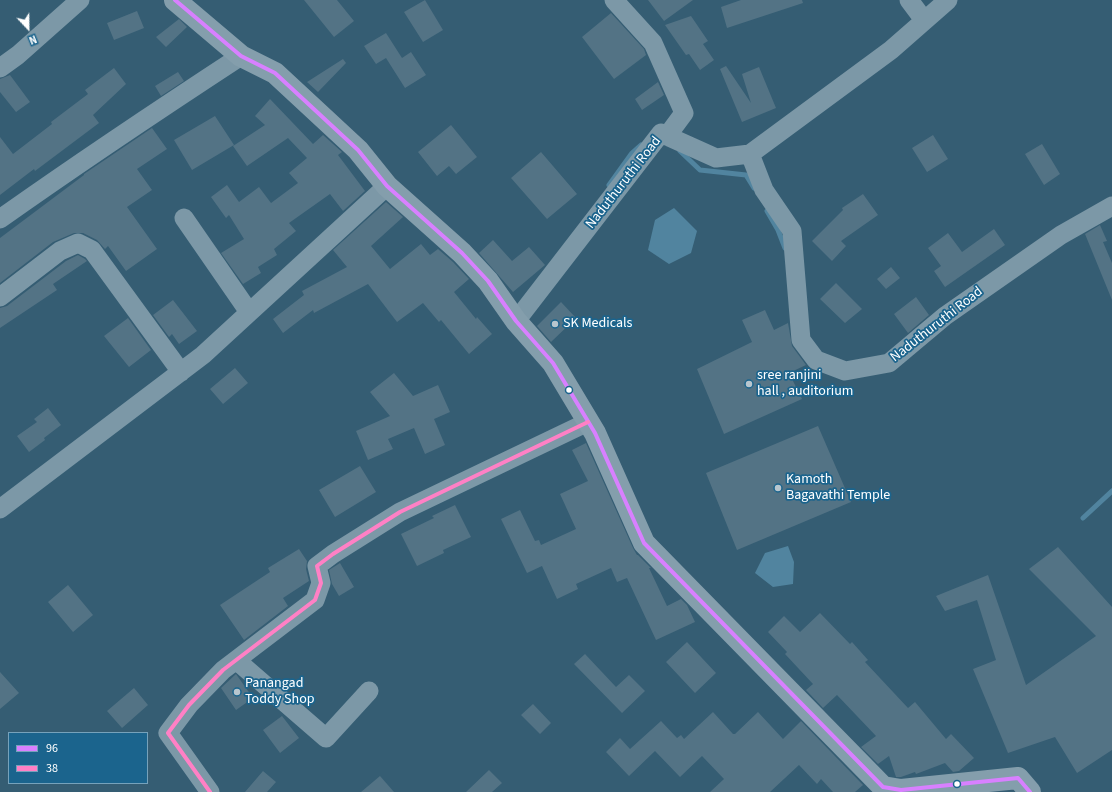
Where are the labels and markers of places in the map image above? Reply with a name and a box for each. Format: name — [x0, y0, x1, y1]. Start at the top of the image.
place label: SK Medicals — [563, 316, 632, 332]
marker: SK Medicals — [550, 319, 560, 329]
place label: sree ranjini hall , auditorium — [757, 368, 853, 400]
marker: sree ranjini hall , auditorium — [744, 379, 754, 389]
unlabelled marker — [564, 385, 574, 395]
place label: Kamoth Bagavathi Temple — [786, 472, 890, 504]
marker: Kamoth Bagavathi Temple — [773, 483, 783, 493]
place label: Panangad Toddy Shop — [245, 676, 314, 708]
marker: Panangad Toddy Shop — [232, 687, 242, 697]
unlabelled marker — [952, 779, 962, 789]

